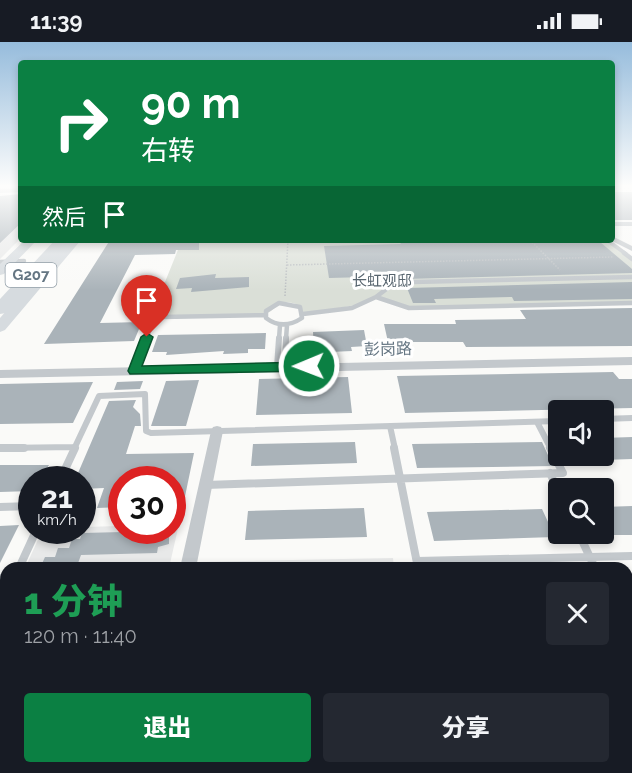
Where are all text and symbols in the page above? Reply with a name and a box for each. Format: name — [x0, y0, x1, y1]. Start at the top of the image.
text: 11:39 — [30, 8, 82, 34]
text: 90 m — [141, 79, 241, 128]
icon: right — [42, 84, 120, 162]
text: 右转 — [141, 135, 195, 166]
icon: arrive — [98, 198, 131, 231]
text: 然后 — [42, 204, 86, 230]
road number: G207 — [6, 263, 57, 287]
district label: 长虹观邸 — [352, 272, 412, 290]
pin — [121, 275, 172, 337]
icon: arrive — [130, 284, 163, 317]
position arrow — [277, 334, 341, 398]
street label: 彭岗路 — [364, 339, 412, 359]
map controls — [548, 400, 614, 544]
button: sound — [548, 400, 614, 466]
speed limit sign: 30 — [108, 466, 186, 544]
button: search — [548, 478, 614, 544]
text: 21 — [41, 480, 73, 515]
text: km/h — [37, 511, 77, 529]
text: 1 分钟 — [24, 580, 123, 622]
button: close — [546, 582, 609, 645]
text: 120 m · 11:40 — [24, 624, 137, 648]
button: 退出 — [24, 693, 311, 762]
button: 分享 — [323, 693, 609, 762]

